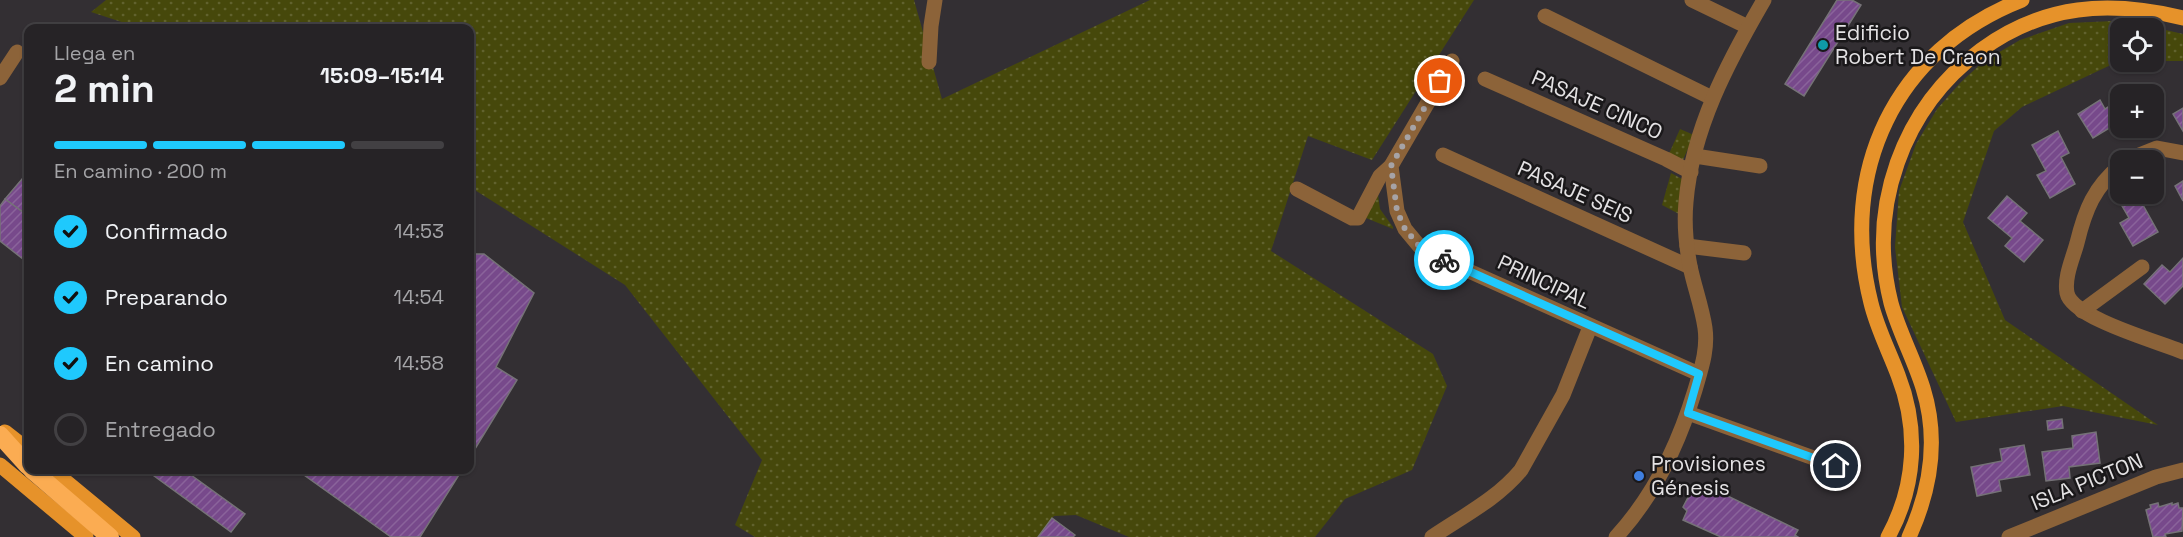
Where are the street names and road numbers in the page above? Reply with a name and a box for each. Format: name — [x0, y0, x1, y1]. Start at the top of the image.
street label: PASAJE CINCO — [1528, 64, 1667, 145]
street label: PASAJE SEIS — [1514, 154, 1637, 229]
street label: PRINCIPAL — [1493, 248, 1595, 315]
street label: ISLA PICTON — [2027, 447, 2147, 516]

